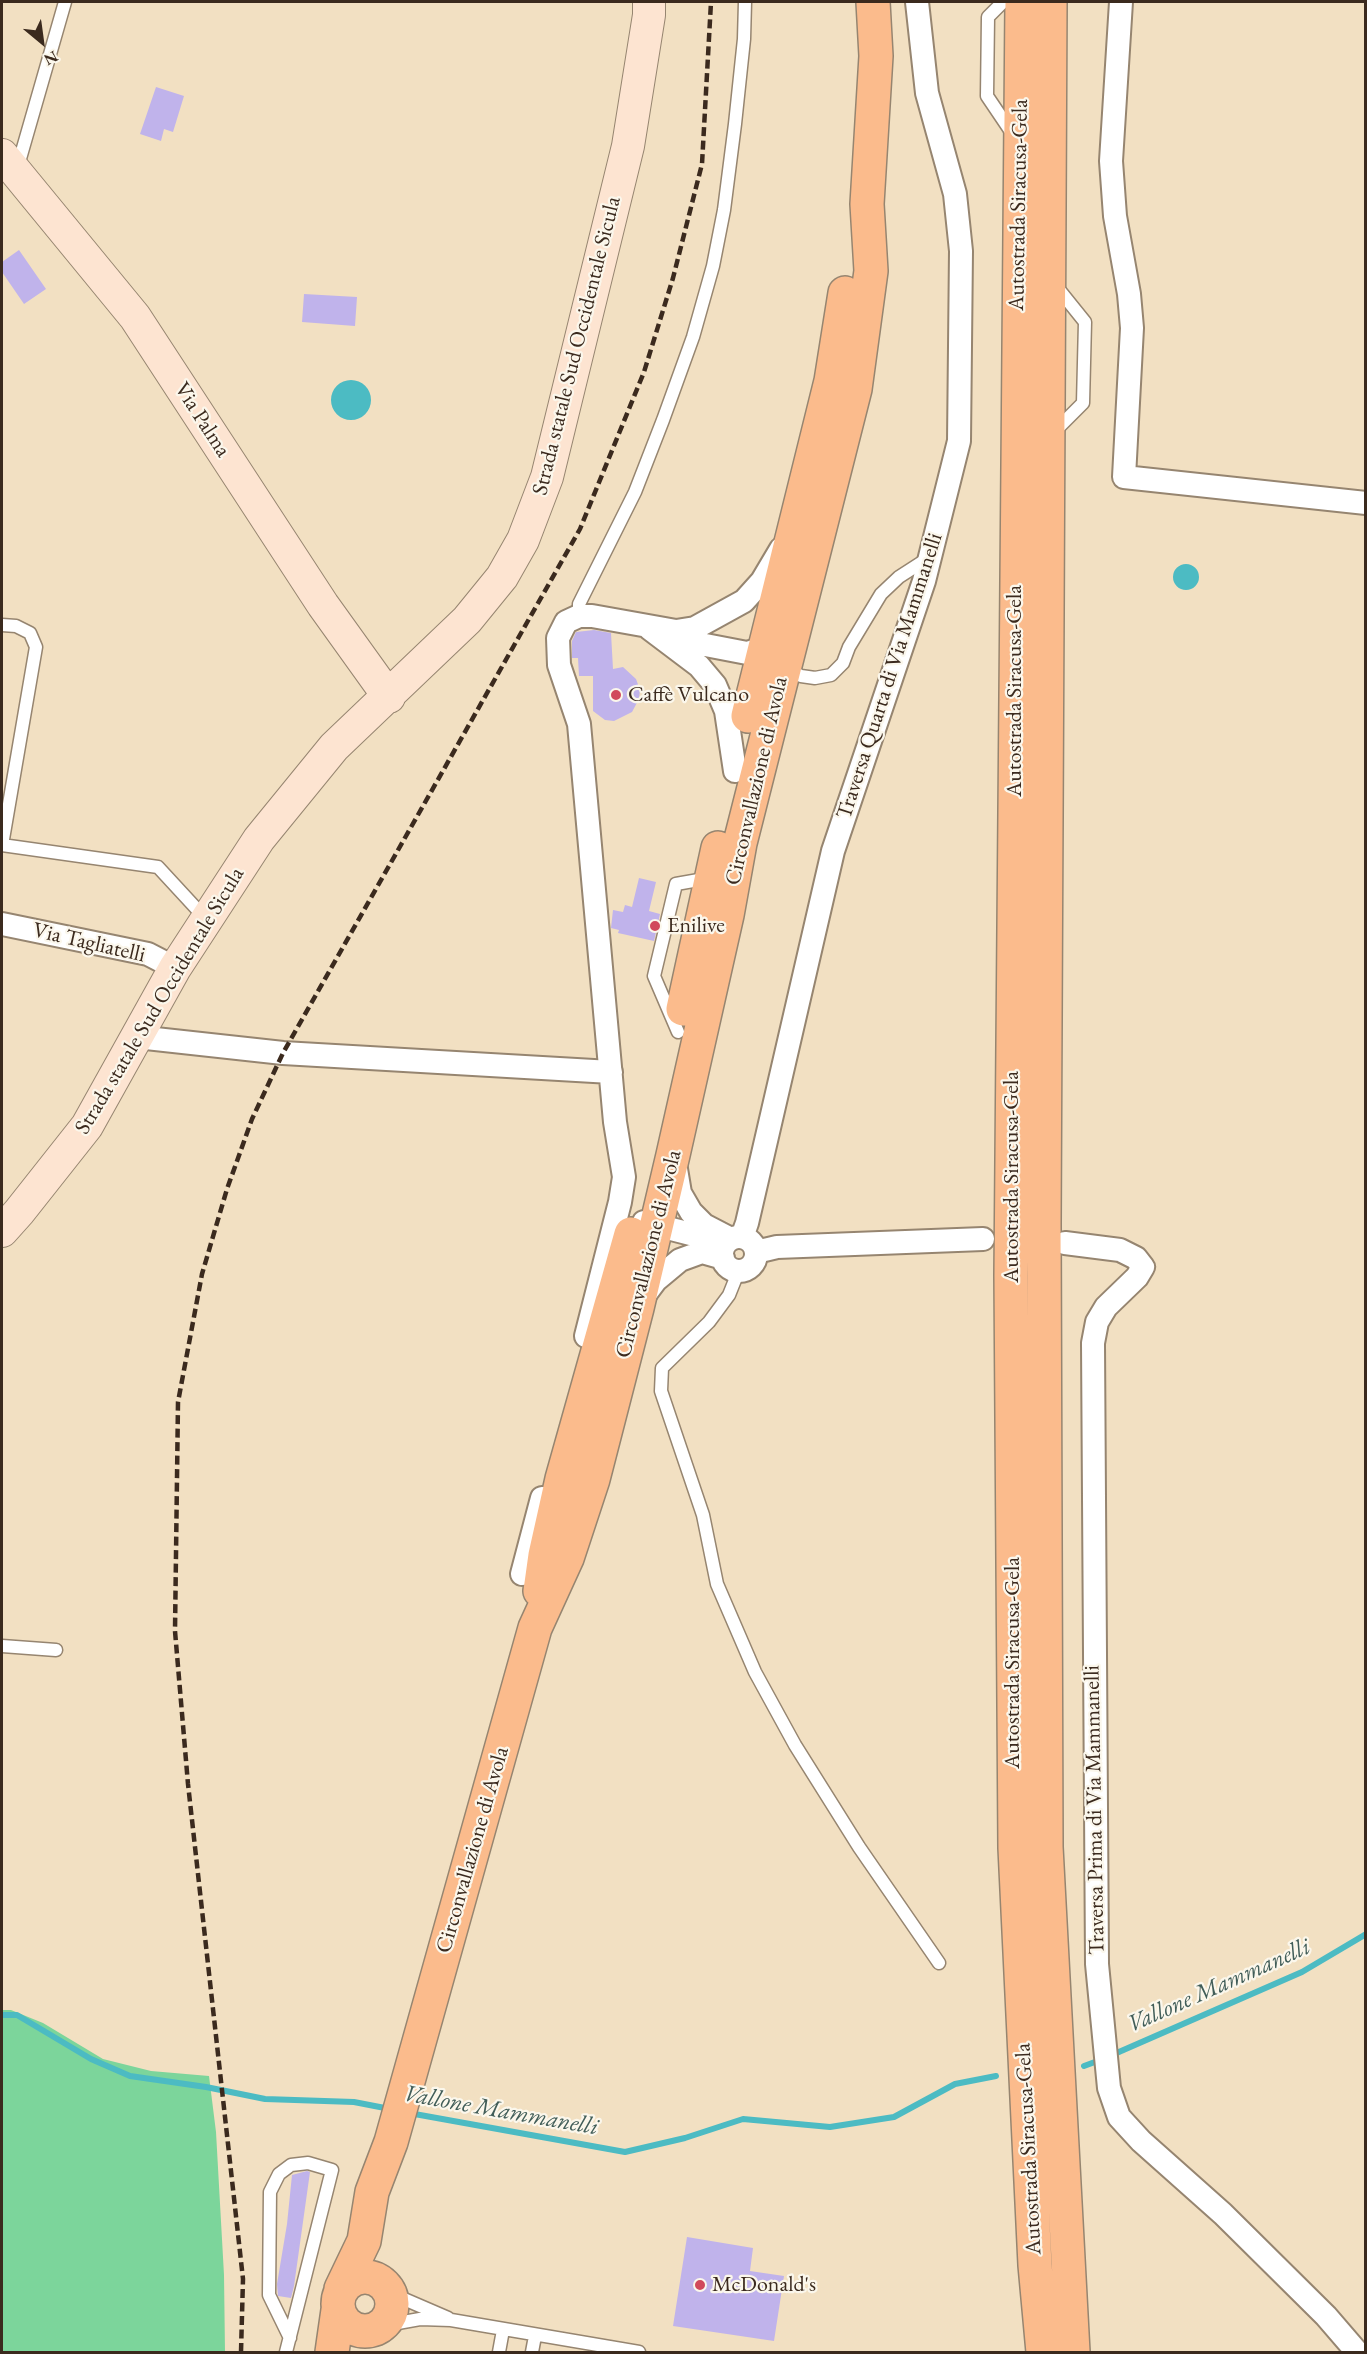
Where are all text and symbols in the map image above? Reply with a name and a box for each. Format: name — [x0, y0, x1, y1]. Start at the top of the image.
north arrow — [12, 12, 72, 72]
text: N — [40, 46, 62, 71]
street label: Autostrada Siracusa-Gela — [1004, 99, 1034, 311]
street label: Strada statale Sud Occidentale Sicula — [527, 194, 627, 498]
street label: Via Palma — [168, 378, 236, 462]
street label: Traversa Quarta di Via Mammanelli — [831, 530, 949, 822]
street label: Autostrada Siracusa-Gela — [1002, 585, 1028, 797]
street label: Circonvallazione di Avola — [720, 674, 794, 888]
place label: Caffè Vulcano — [628, 682, 749, 708]
marker: Caffè Vulcano — [609, 688, 623, 702]
street label: Strada statale Sud Occidentale Sicula — [70, 863, 250, 1139]
place label: Enilive — [667, 913, 725, 939]
street label: Via Tagliatelli — [30, 917, 148, 969]
marker: Enilive — [648, 919, 662, 933]
street label: Autostrada Siracusa-Gela — [999, 1071, 1025, 1283]
street label: Circonvallazione di Avola — [610, 1147, 688, 1361]
street label: Autostrada Siracusa-Gela — [1000, 1557, 1026, 1769]
street label: Traversa Prima di Via Mammanelli — [1079, 1665, 1111, 1955]
street label: Circonvallazione di Avola — [431, 1744, 515, 1956]
water label: Vallone Mammanelli — [1123, 1933, 1315, 2039]
street label: Autostrada Siracusa-Gela — [1010, 2042, 1048, 2256]
water label: Vallone Mammanelli — [402, 2080, 600, 2142]
place label: McDonald's — [712, 2272, 816, 2298]
marker: McDonald's — [693, 2278, 707, 2292]

